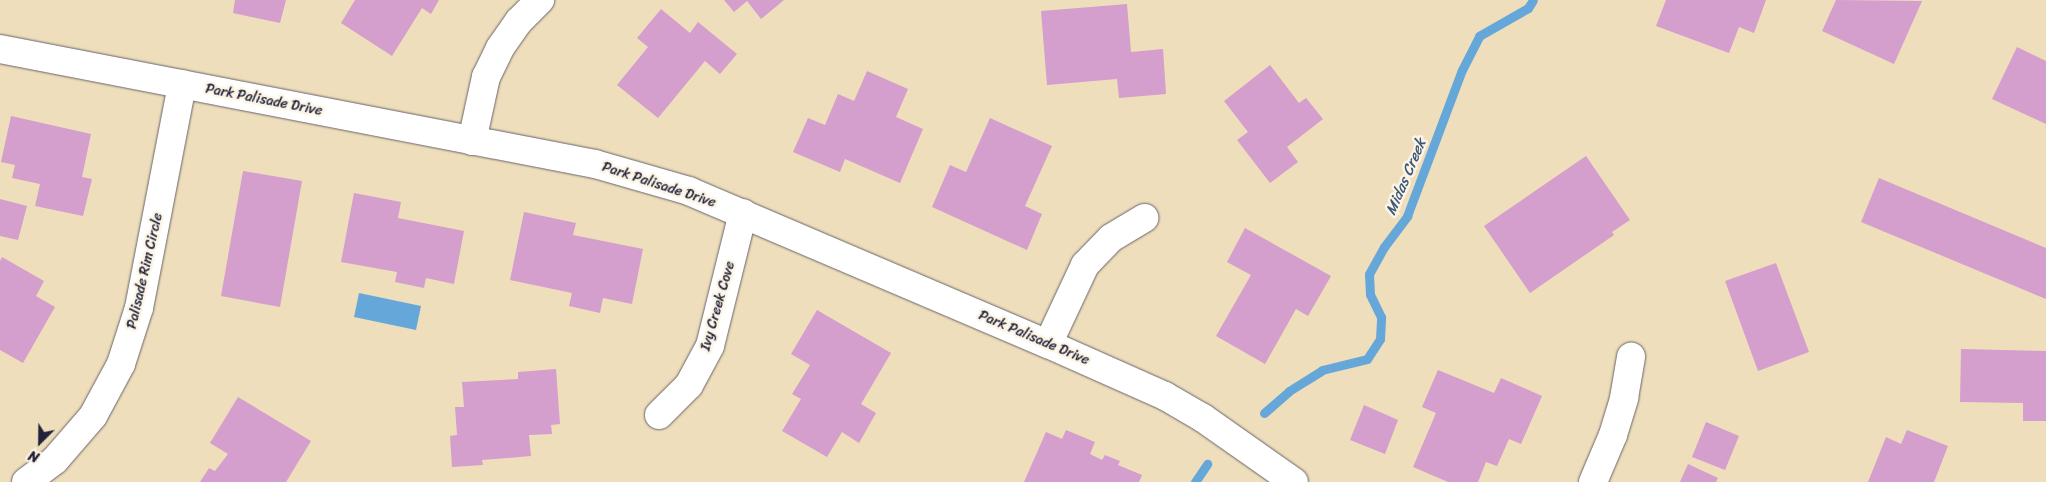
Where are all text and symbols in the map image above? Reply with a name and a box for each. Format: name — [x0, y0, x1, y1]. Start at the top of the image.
street label: Park Palisade Drive — [204, 80, 324, 120]
water label: Midas Creek — [1382, 136, 1430, 218]
street label: Park Palisade Drive — [600, 159, 718, 211]
street label: Palisade Rim Circle — [124, 211, 166, 331]
street label: Ivy Creek Cove — [697, 259, 739, 353]
street label: Park Palisade Drive — [976, 307, 1092, 369]
north arrow — [15, 417, 65, 467]
text: N — [25, 443, 43, 470]

